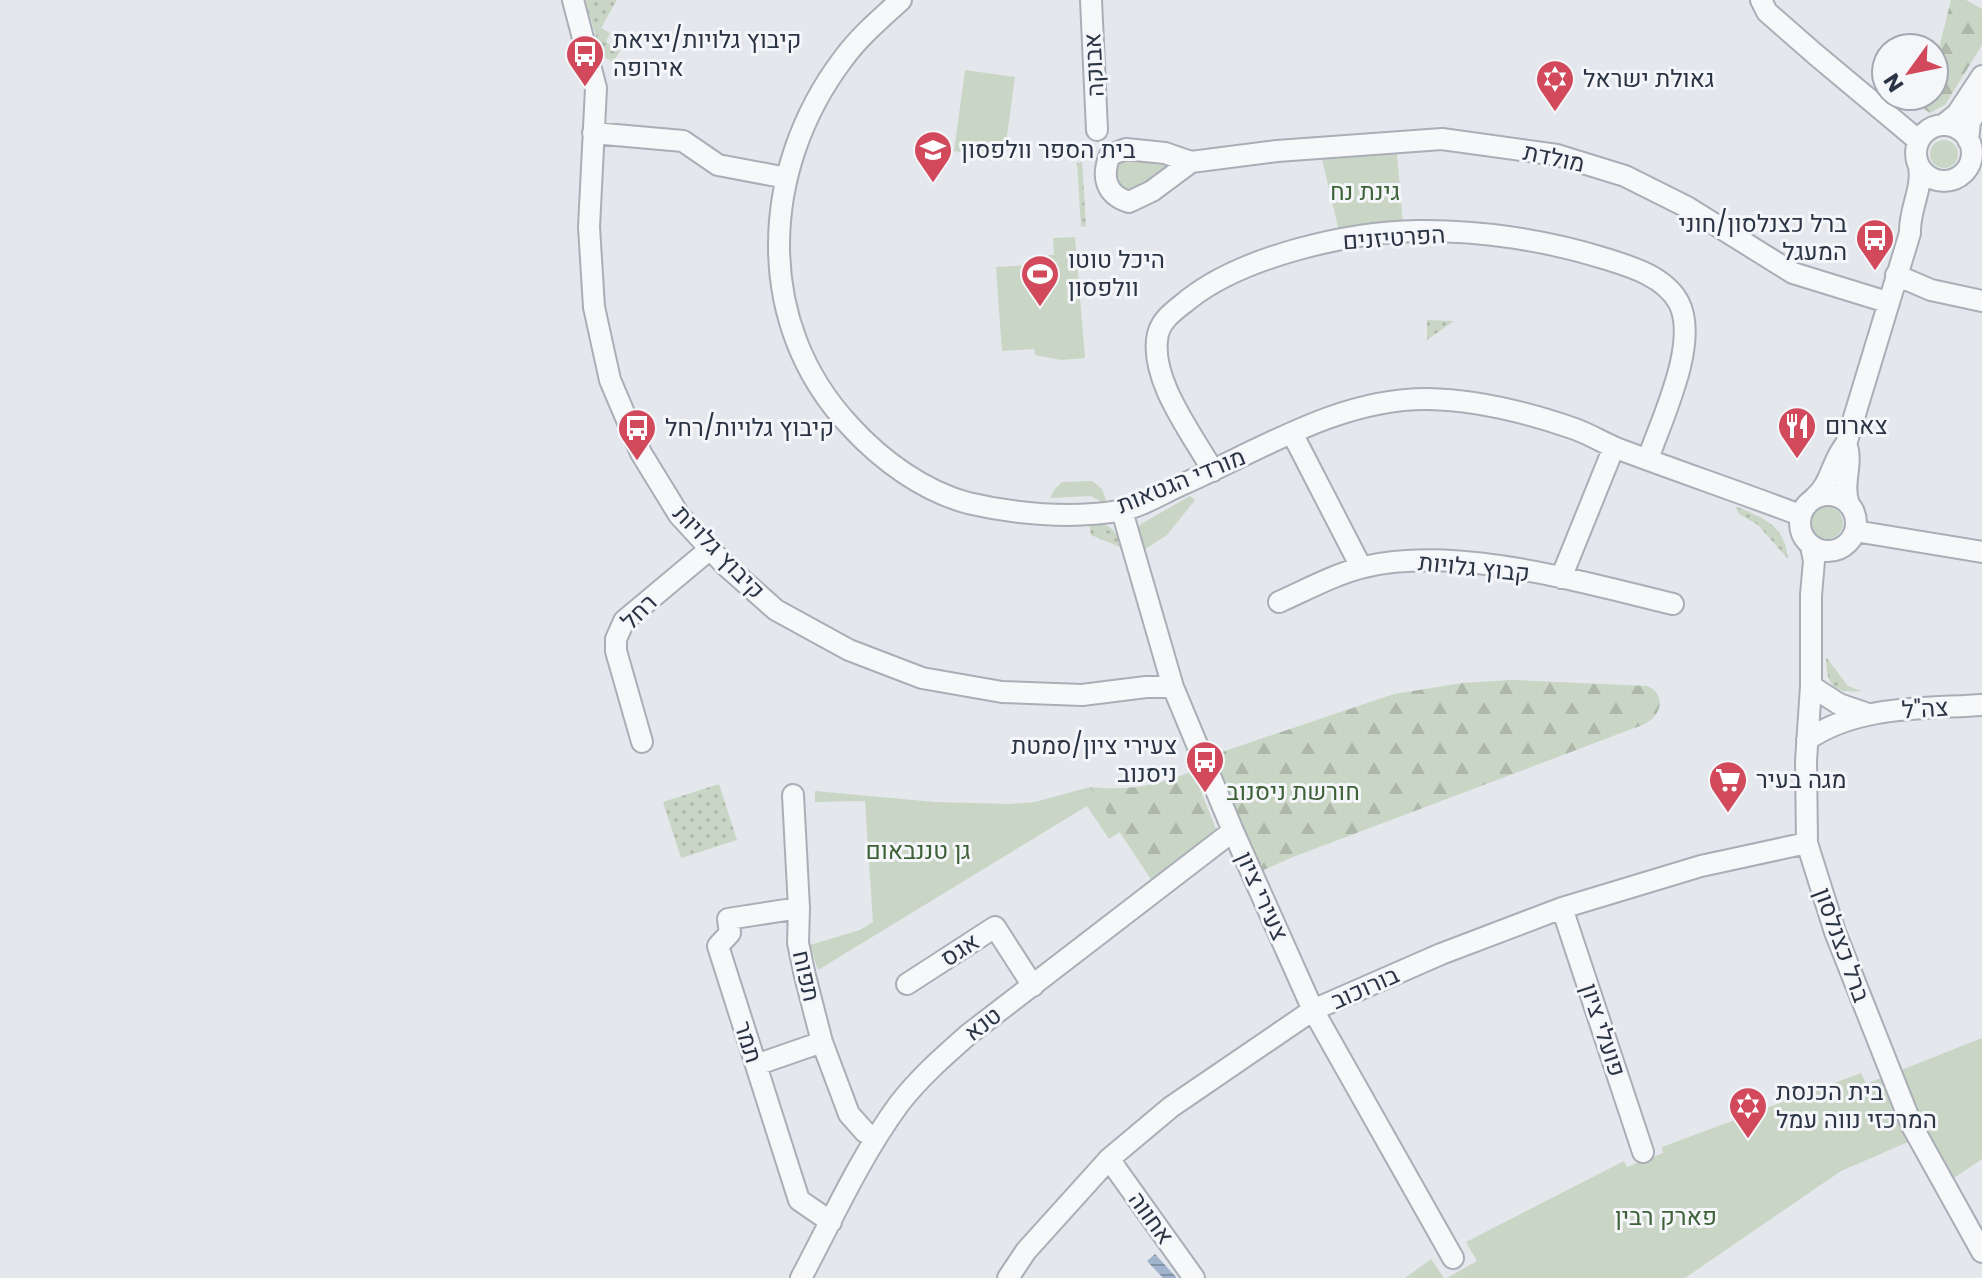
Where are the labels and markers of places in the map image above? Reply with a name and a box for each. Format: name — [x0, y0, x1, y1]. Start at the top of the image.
place label: קיבוץ גלויות/יציאת אירופה — [613, 23, 802, 84]
bus stop icon: קיבוץ גלויות/יציאת אירופה — [564, 33, 606, 88]
synagogue icon: גאולת ישראל — [1534, 58, 1576, 113]
place label: גאולת ישראל — [1583, 62, 1714, 95]
school or university icon: בית הספר וולפסון — [912, 129, 954, 184]
place label: בית הספר וולפסון — [961, 133, 1136, 166]
place label: ברל כצנלסון/חוני המעגל — [1679, 207, 1847, 268]
bus stop icon: ברל כצנלסון/חוני המעגל — [1854, 217, 1896, 272]
place label: היכל טוטו וולפסון — [1068, 243, 1165, 304]
sports icon: היכל טוטו וולפסון — [1019, 253, 1061, 308]
restaurant icon: צארום — [1776, 405, 1818, 460]
bus stop icon: קיבוץ גלויות/רחל — [616, 407, 658, 462]
place label: צארום — [1825, 409, 1888, 442]
place label: קיבוץ גלויות/רחל — [665, 411, 834, 444]
place label: צעירי ציון/סמטת ניסנוב — [1011, 729, 1177, 790]
bus stop icon: צעירי ציון/סמטת ניסנוב — [1184, 739, 1226, 794]
supermarket icon: מגה בעיר — [1707, 759, 1749, 814]
place label: מגה בעיר — [1756, 763, 1847, 796]
place label: בית הכנסת המרכזי נווה עמל — [1776, 1075, 1937, 1136]
synagogue icon: בית הכנסת המרכזי נווה עמל — [1727, 1085, 1769, 1140]

